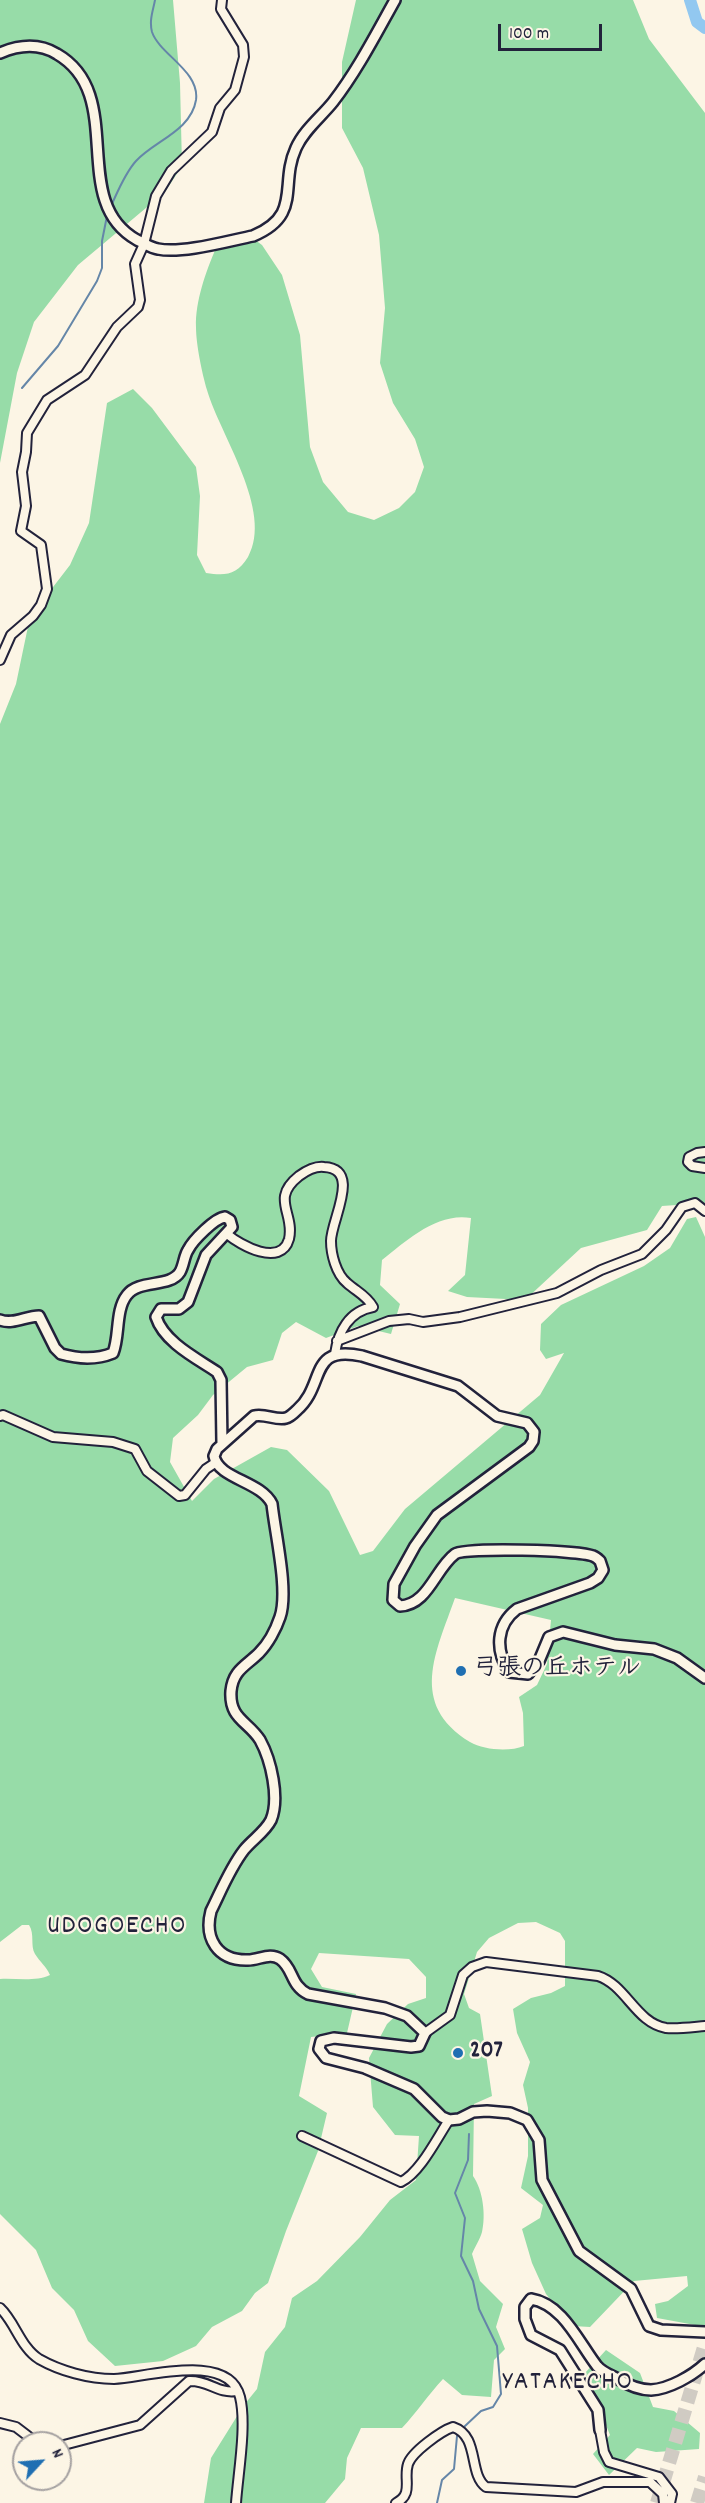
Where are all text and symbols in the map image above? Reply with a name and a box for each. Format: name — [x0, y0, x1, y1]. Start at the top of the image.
scale bar — [501, 12, 604, 50]
text: 100 m — [509, 22, 549, 47]
place label: 弓張の丘ホテル — [473, 1657, 641, 1685]
marker: 弓張の丘ホテル — [454, 1664, 468, 1678]
district label: UDOGOECHO — [47, 1912, 187, 1944]
place label: 207 — [470, 2039, 503, 2067]
marker: 207 — [451, 2046, 465, 2060]
district label: YATAKECHO — [502, 2368, 634, 2400]
north arrow — [12, 2431, 72, 2491]
text: N — [45, 2445, 69, 2462]

